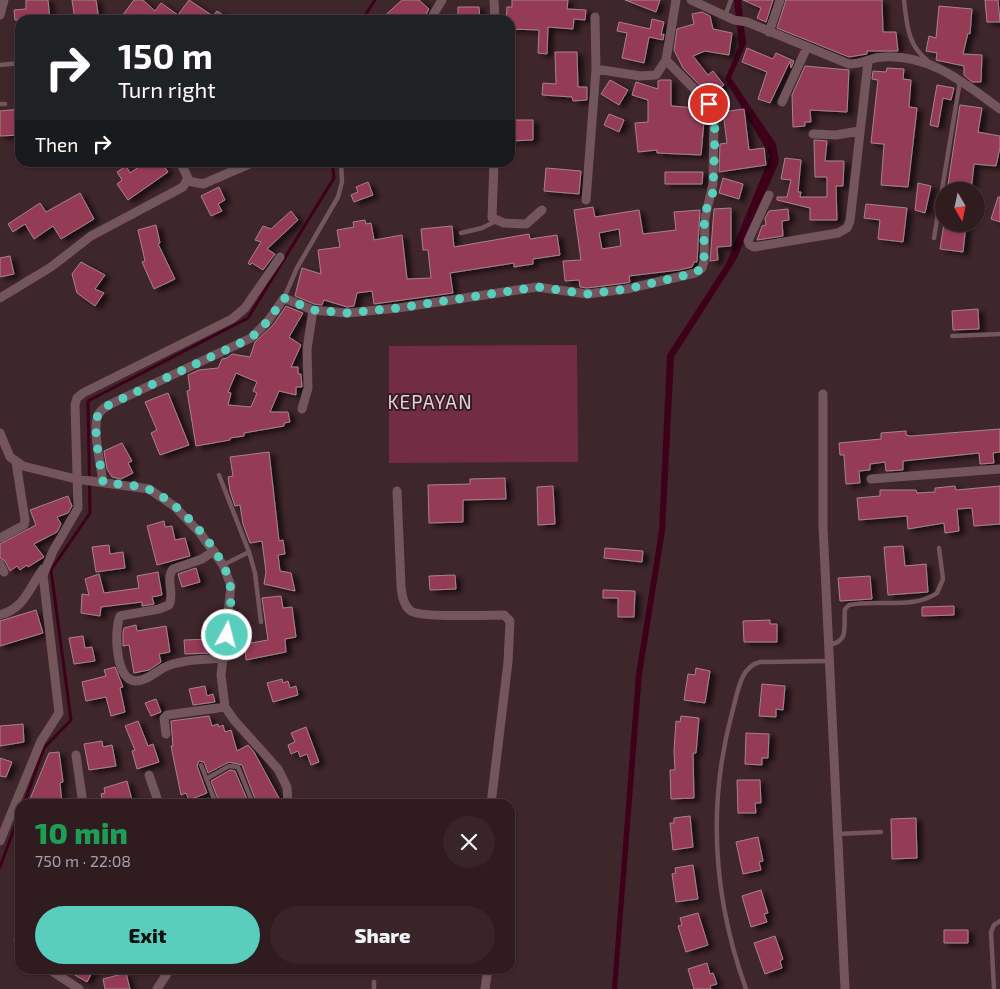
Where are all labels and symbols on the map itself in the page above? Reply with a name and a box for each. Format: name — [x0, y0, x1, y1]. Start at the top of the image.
pin — [688, 83, 730, 125]
north arrow — [935, 182, 985, 232]
district label: KEPAYAN — [387, 390, 473, 413]
position arrow — [200, 608, 252, 660]

